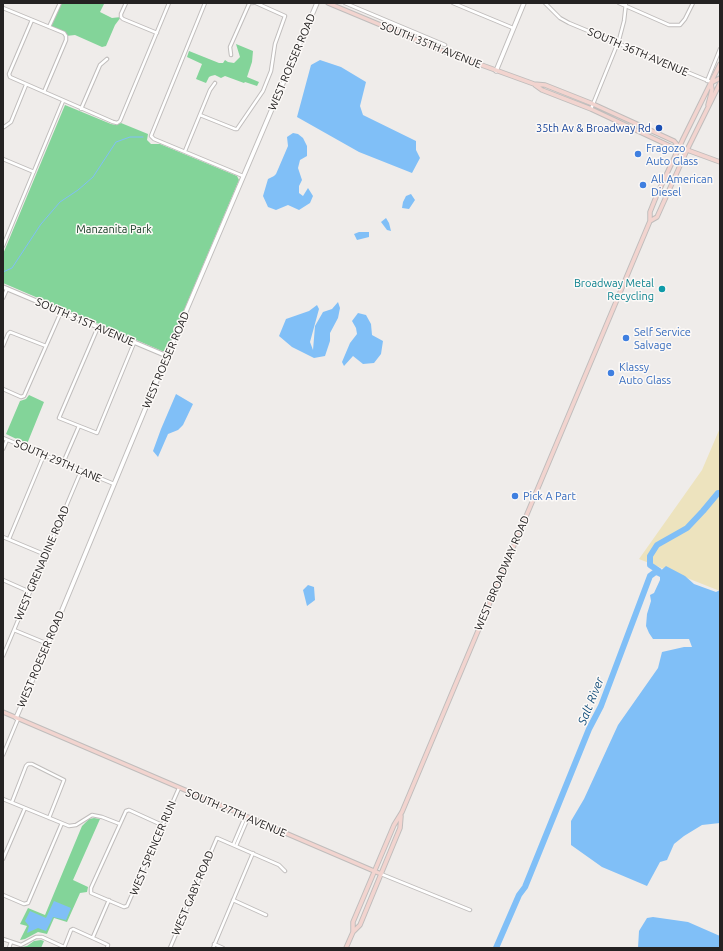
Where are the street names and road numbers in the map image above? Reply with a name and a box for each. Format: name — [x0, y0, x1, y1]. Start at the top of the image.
street label: WEST ROESER ROAD — [266, 12, 318, 112]
street label: SOUTH 35TH AVENUE — [378, 19, 484, 71]
street label: SOUTH 36TH AVENUE — [586, 25, 690, 79]
street label: SOUTH 31ST AVENUE — [34, 295, 136, 349]
street label: WEST ROESER ROAD — [140, 310, 192, 410]
street label: SOUTH 29TH LANE — [12, 437, 104, 485]
street label: WEST GRENADINE ROAD — [12, 504, 72, 622]
street label: WEST BROADWAY ROAD — [472, 514, 532, 632]
street label: WEST ROESER ROAD — [15, 609, 67, 709]
street label: SOUTH 27TH AVENUE — [184, 786, 288, 840]
street label: WEST SPENCER RUN — [127, 799, 179, 897]
street label: WEST GABY ROAD — [169, 849, 217, 937]

